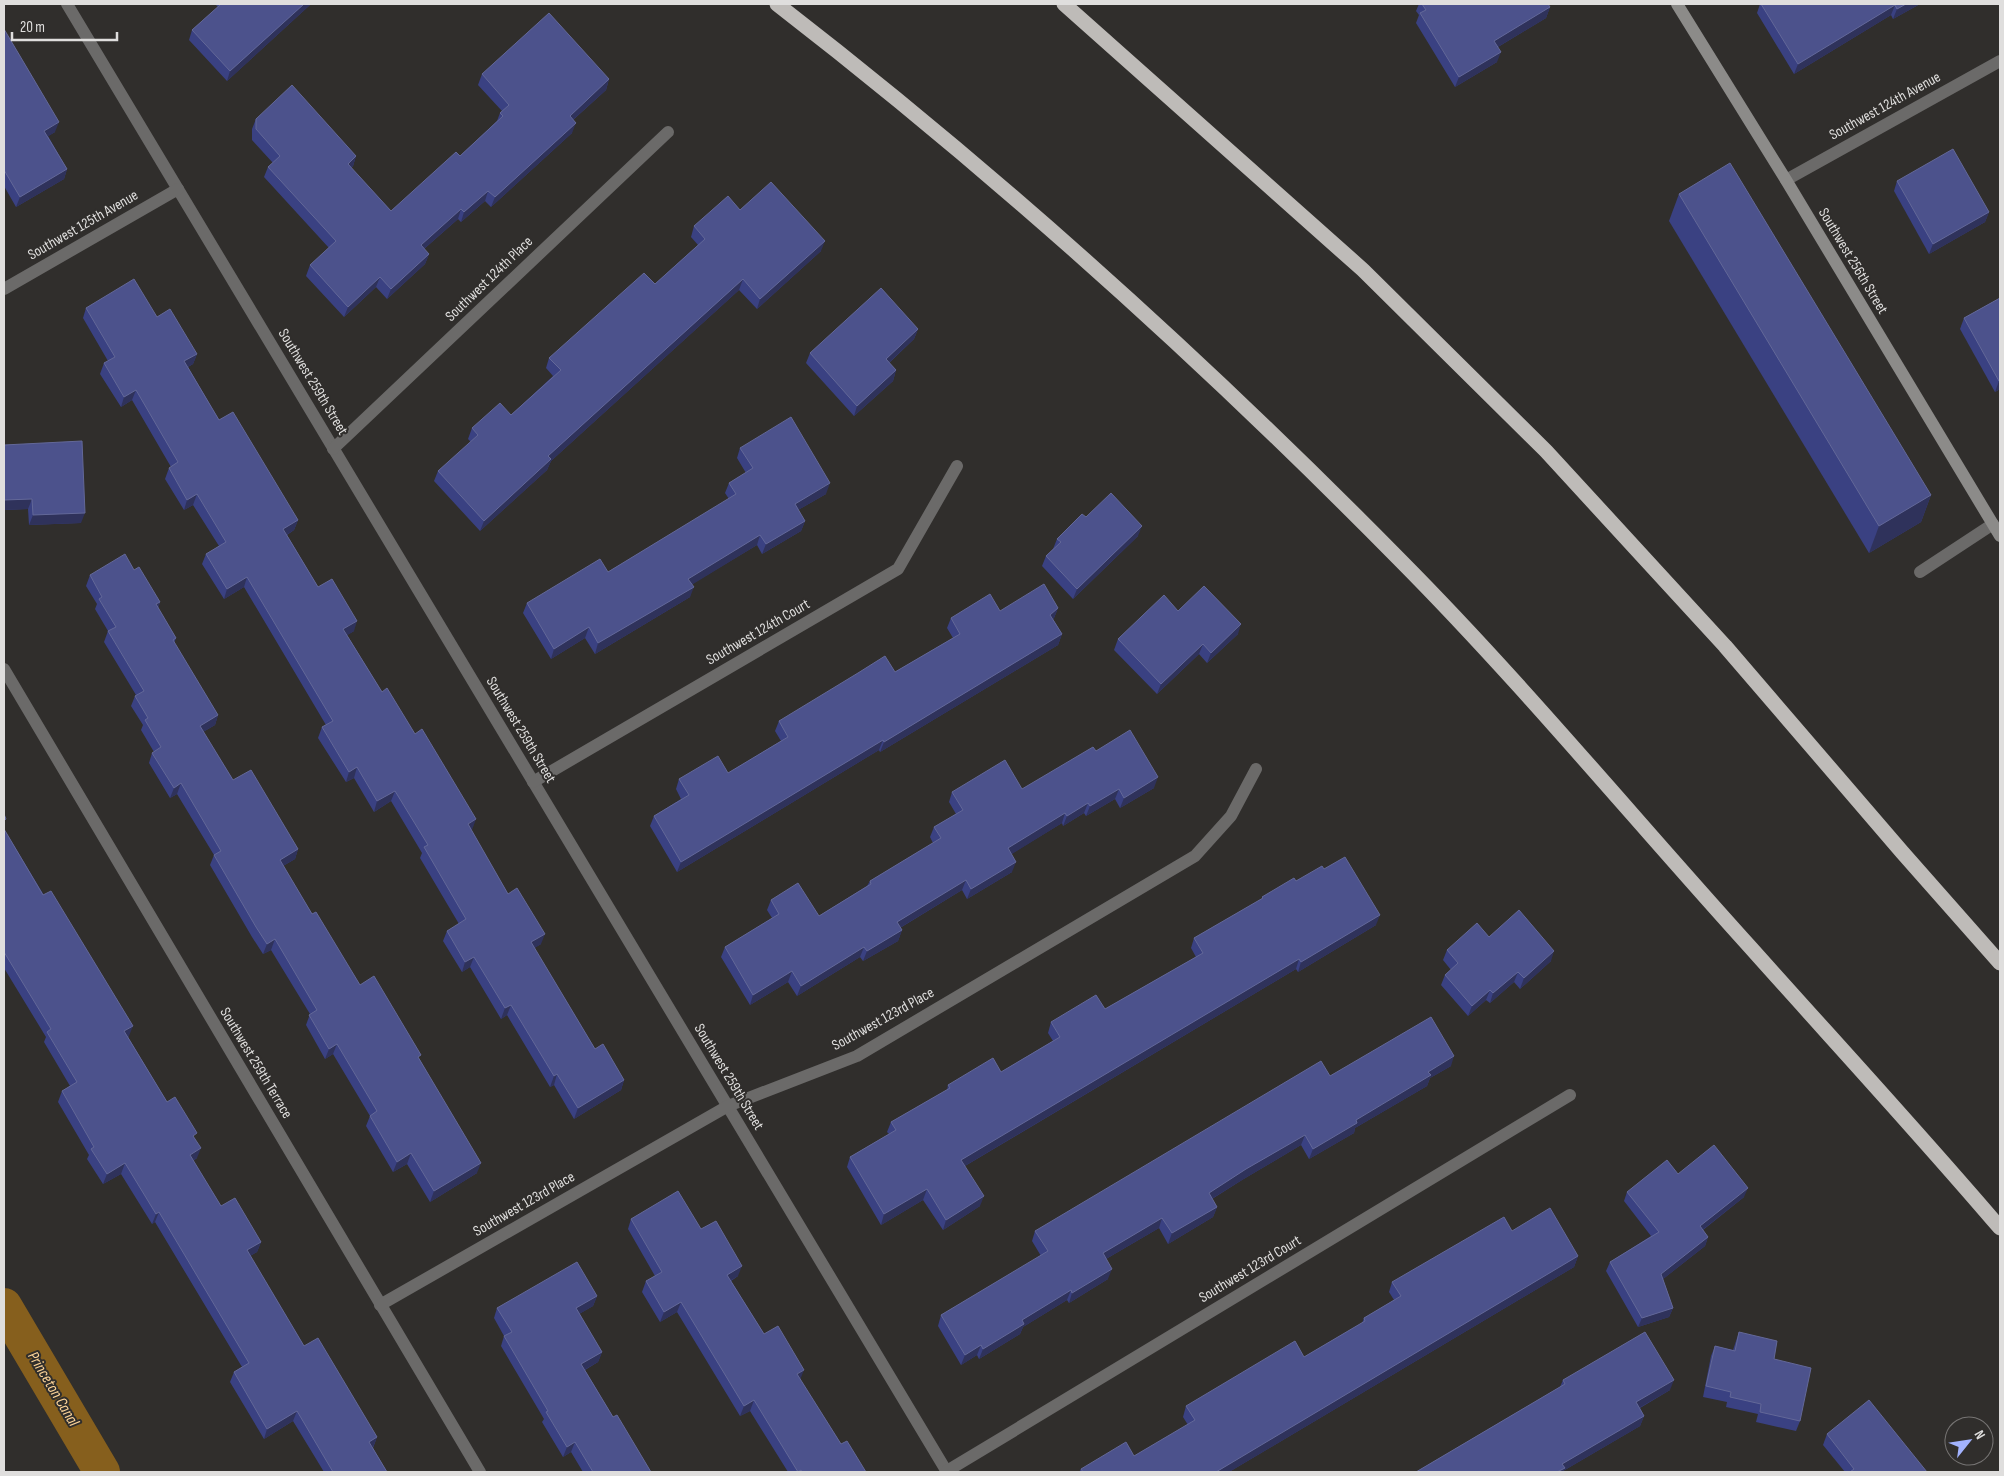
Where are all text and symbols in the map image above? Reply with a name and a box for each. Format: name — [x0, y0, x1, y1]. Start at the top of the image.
scale bar — [12, 10, 118, 42]
text: 20 m — [20, 18, 45, 37]
street label: Southwest 124th Avenue — [1826, 68, 1944, 144]
street label: Southwest 125th Avenue — [24, 186, 142, 264]
street label: Southwest 256th Street — [1814, 204, 1892, 318]
street label: Southwest 124th Place — [441, 232, 537, 326]
street label: Southwest 259th Street — [274, 325, 352, 439]
street label: Southwest 124th Court — [703, 594, 814, 669]
street label: Southwest 259th Street — [482, 673, 560, 787]
street label: Southwest 123rd Place — [828, 983, 938, 1055]
street label: Southwest 259th Terrace — [215, 1004, 297, 1122]
street label: Southwest 259th Street — [690, 1020, 768, 1134]
street label: Southwest 123rd Place — [470, 1167, 578, 1241]
street label: Southwest 123rd Court — [1195, 1231, 1305, 1307]
water label: Princeton Canal — [23, 1348, 83, 1431]
north arrow — [1944, 1416, 1994, 1466]
text: N — [1971, 1427, 1989, 1442]

